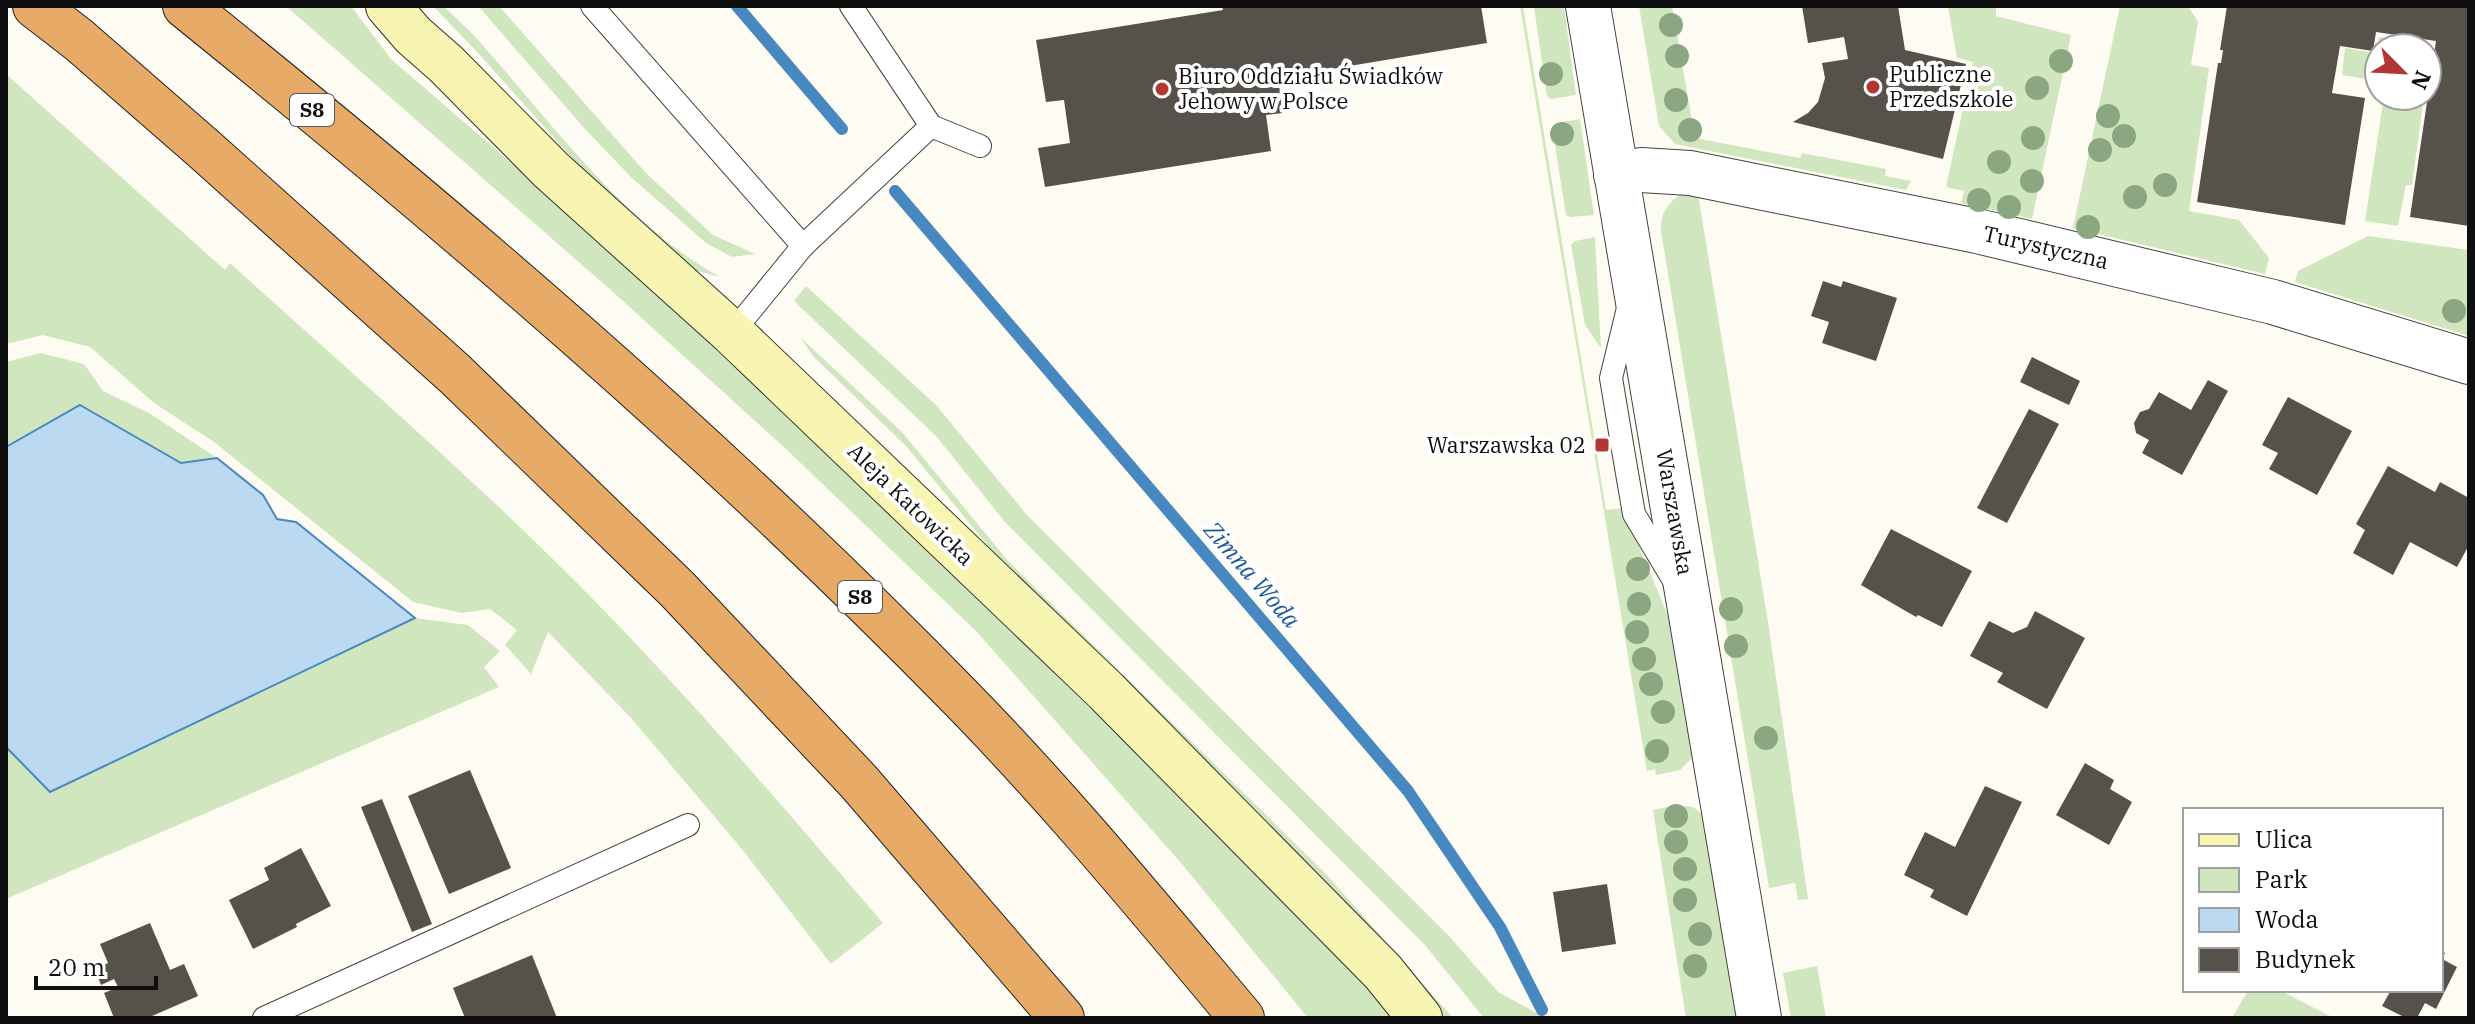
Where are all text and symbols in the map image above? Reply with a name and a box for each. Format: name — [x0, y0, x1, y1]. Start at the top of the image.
north arrow — [2363, 32, 2443, 112]
place label: Publiczne Przedszkole — [1889, 59, 2013, 113]
place label: Biuro Oddziału Świadków Jehowy w Polsce — [1178, 61, 1443, 115]
text: N — [2405, 66, 2439, 94]
marker: Publiczne Przedszkole — [1864, 78, 1882, 96]
marker: Biuro Oddziału Świadków Jehowy w Polsce — [1153, 80, 1171, 98]
road number: S8 — [290, 94, 334, 126]
street label: Turystyczna — [1980, 218, 2112, 275]
place label: Warszawska 02 — [1427, 430, 1586, 459]
street label: Aleja Katowicka — [842, 436, 981, 571]
marker: Warszawska 02 — [1593, 436, 1611, 454]
street label: Warszawska — [1650, 447, 1701, 577]
water label: Zimna Woda — [1197, 513, 1308, 634]
road number: S8 — [838, 581, 882, 613]
legend — [2183, 808, 2443, 992]
text: Ulica — [2255, 823, 2313, 855]
text: Park — [2255, 863, 2307, 895]
text: Woda — [2255, 903, 2319, 935]
scale bar — [36, 940, 156, 990]
text: Budynek — [2255, 943, 2355, 975]
text: 20 m — [48, 951, 105, 983]

